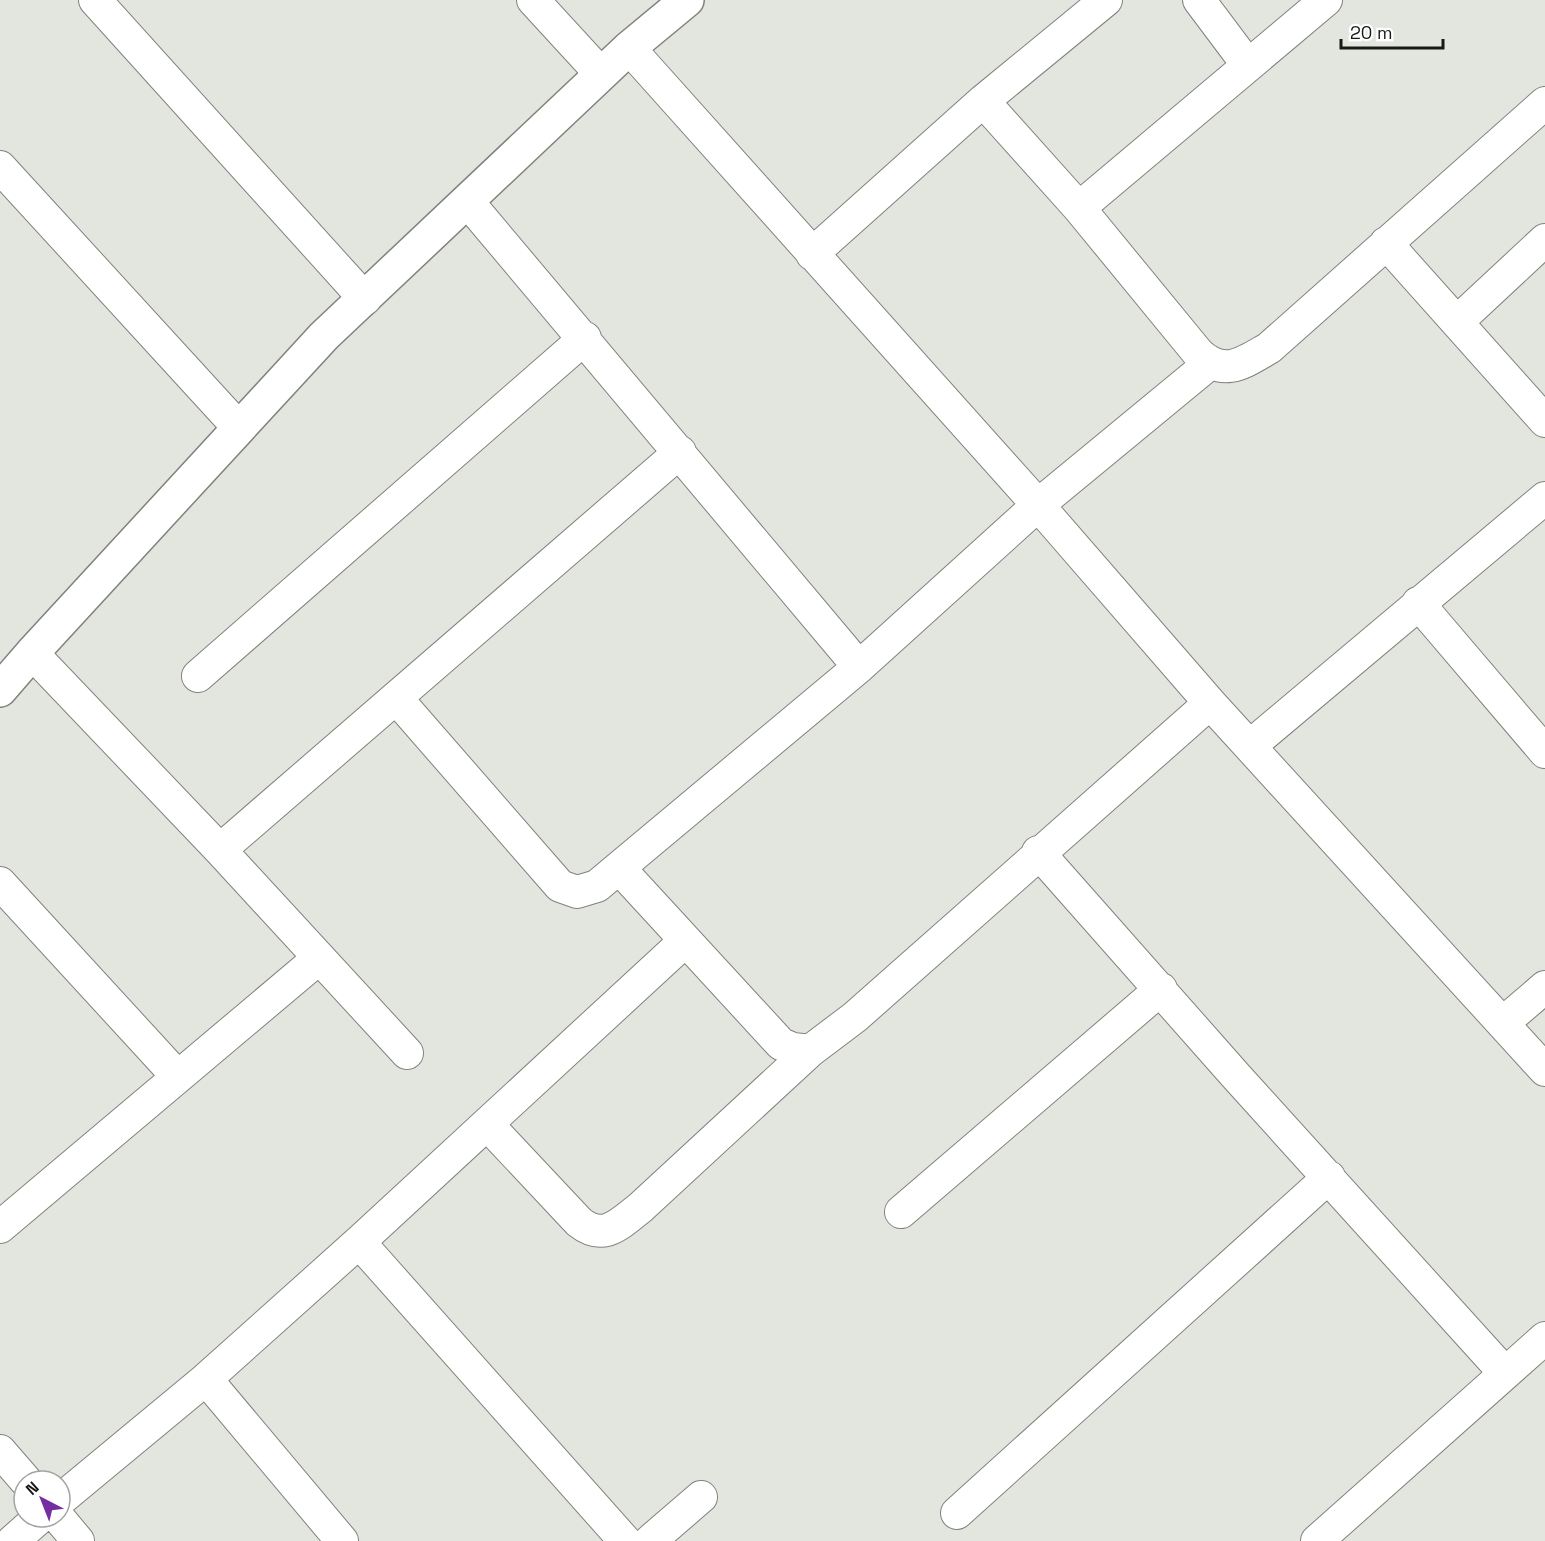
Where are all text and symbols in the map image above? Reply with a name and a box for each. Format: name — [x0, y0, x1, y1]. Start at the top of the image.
scale bar — [1341, 12, 1443, 50]
text: 20 m — [1350, 21, 1393, 44]
north arrow — [12, 1469, 72, 1529]
text: N — [21, 1477, 43, 1500]

